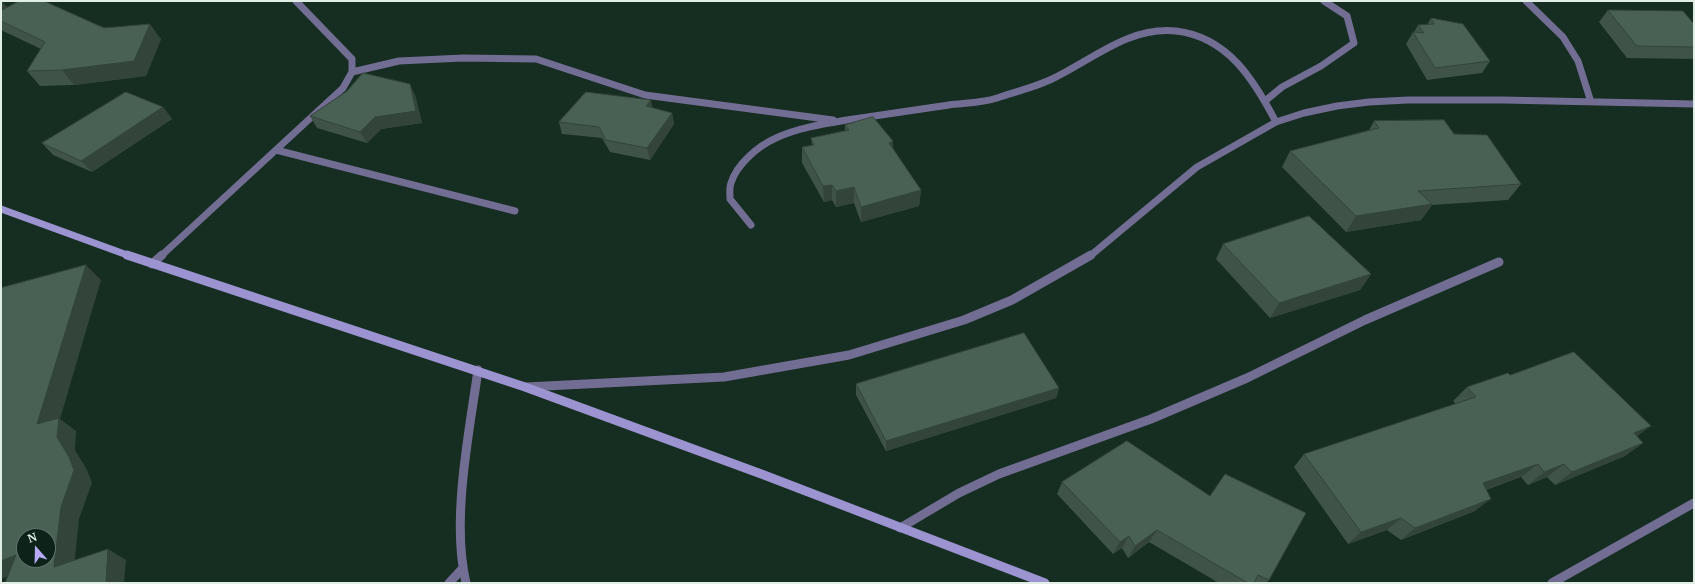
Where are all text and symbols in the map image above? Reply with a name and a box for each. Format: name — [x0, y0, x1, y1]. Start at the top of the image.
north arrow — [16, 528, 56, 568]
text: N — [26, 530, 39, 546]

